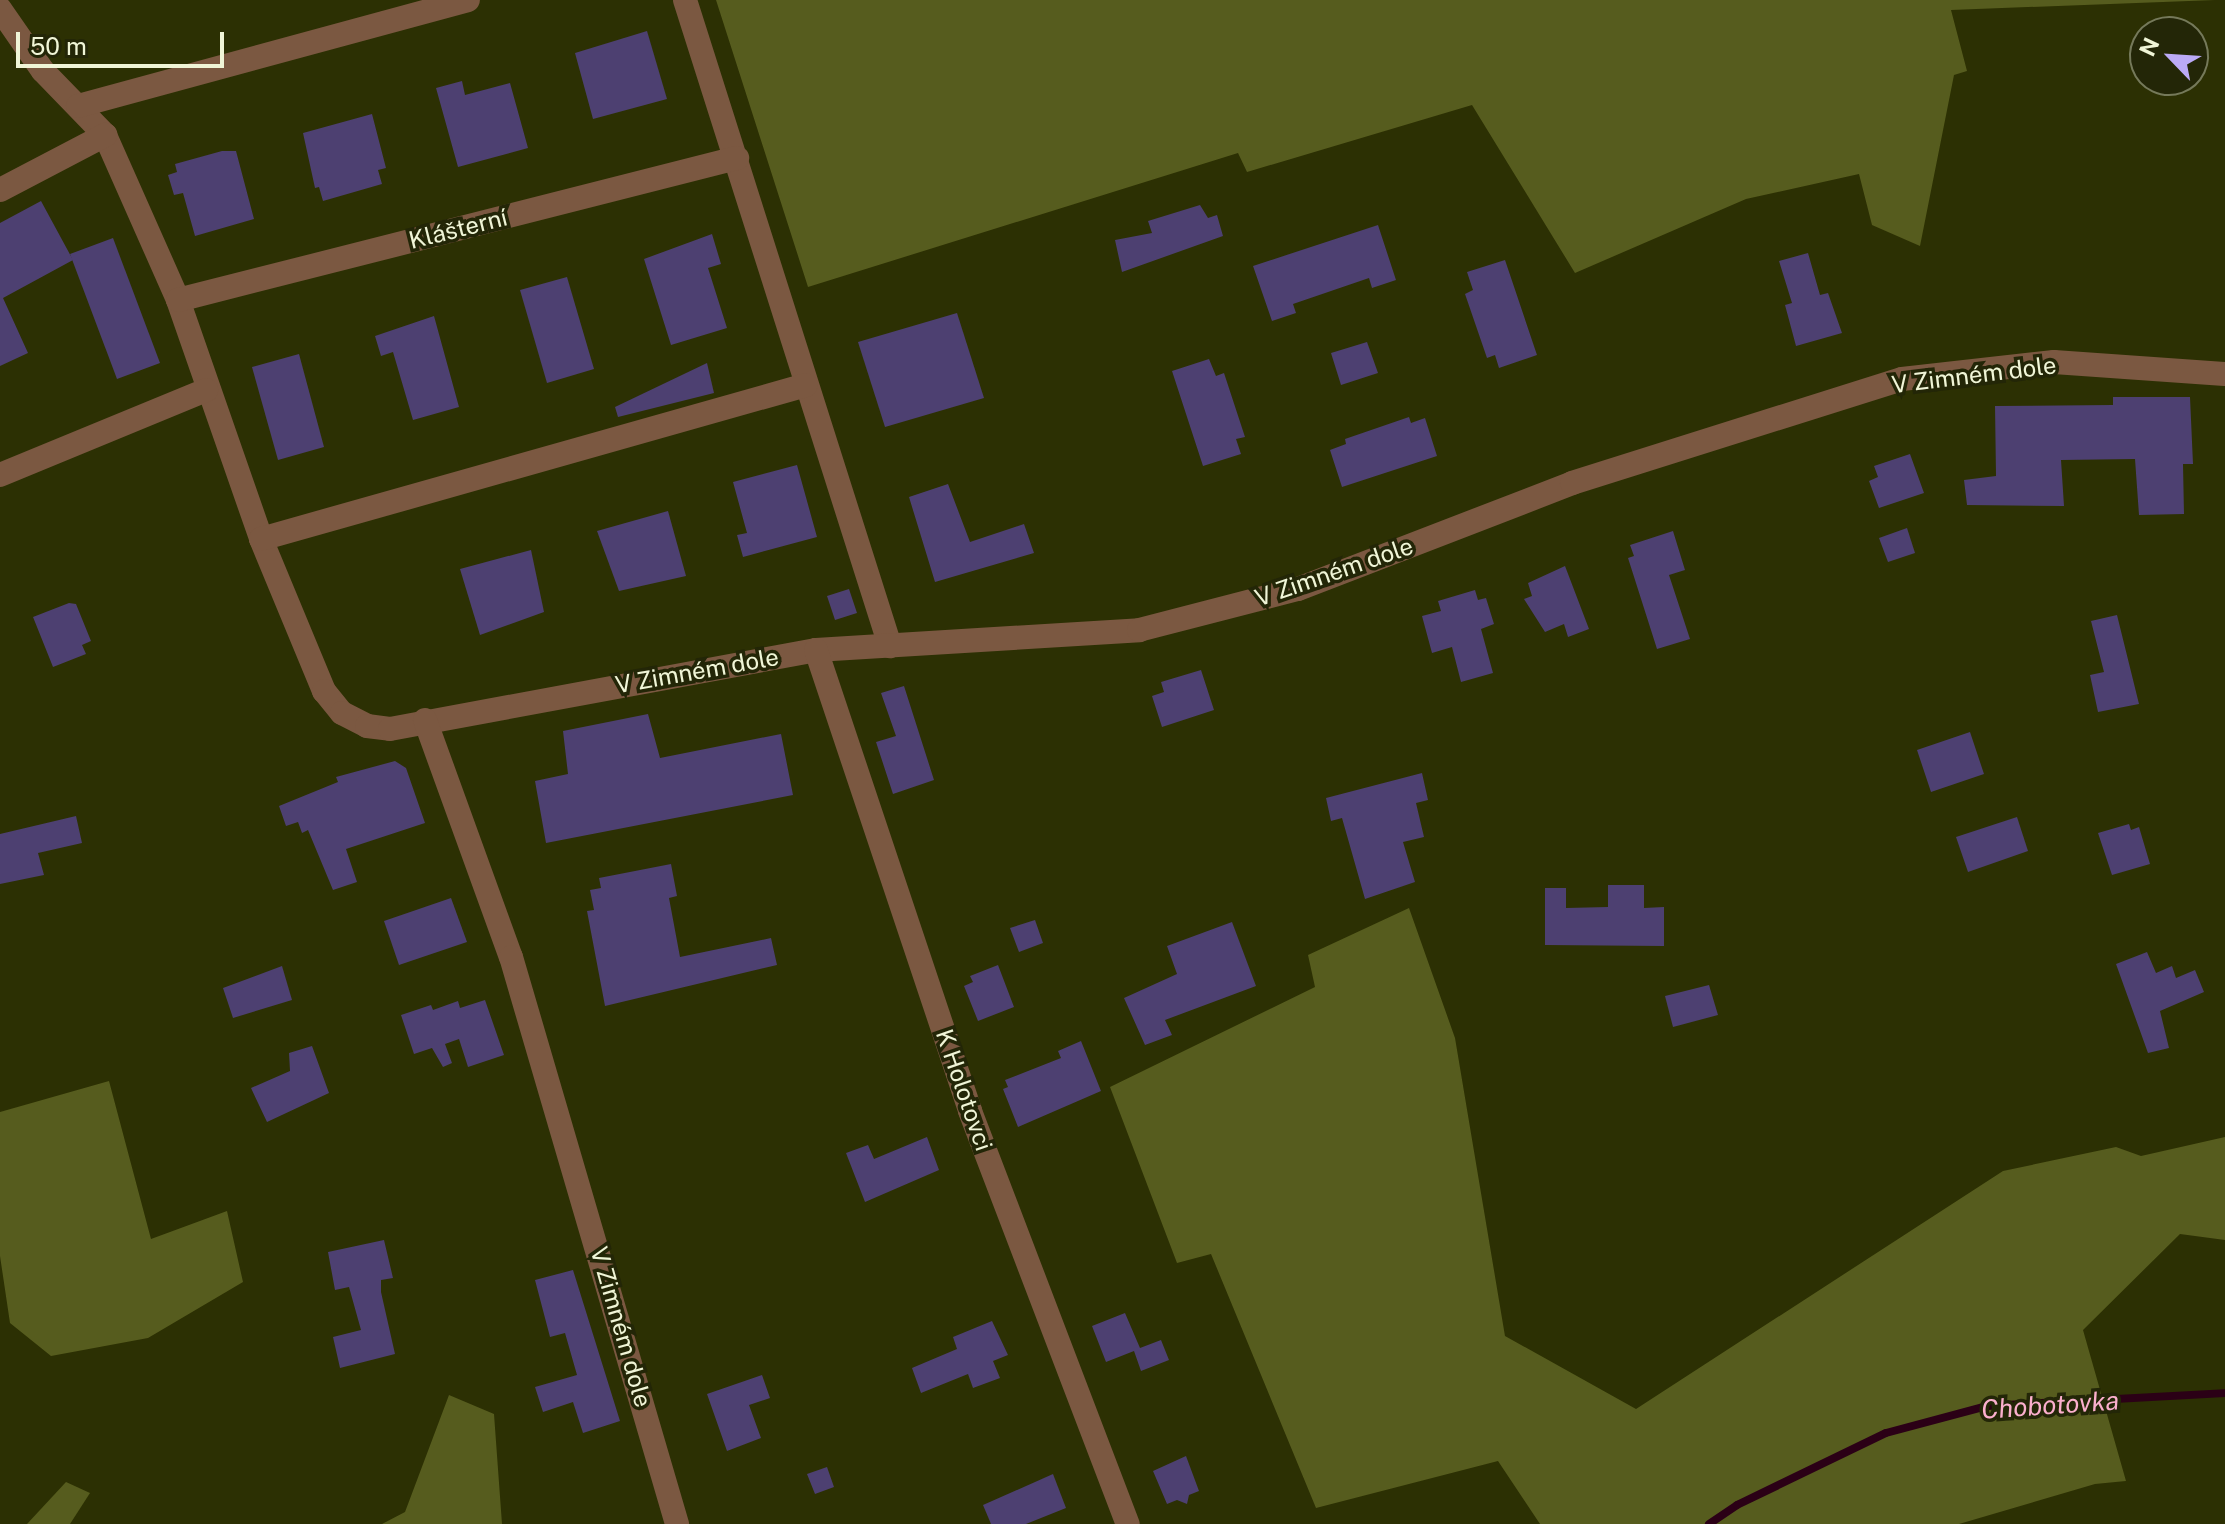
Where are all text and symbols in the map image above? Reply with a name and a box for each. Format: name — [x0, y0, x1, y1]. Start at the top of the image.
scale bar — [20, 16, 228, 66]
north arrow — [2129, 16, 2209, 96]
text: 50 m — [30, 32, 87, 60]
text: N — [2134, 33, 2164, 60]
street label: Klášterní — [406, 203, 510, 255]
street label: V Zimném dole — [1890, 351, 2058, 399]
street label: V Zimném dole — [1251, 531, 1417, 613]
street label: V Zimném dole — [613, 642, 781, 700]
street label: K Holotovci — [930, 1025, 998, 1155]
street label: V Zimném dole — [584, 1243, 658, 1411]
water label: Chobotovka — [1980, 1385, 2120, 1425]

